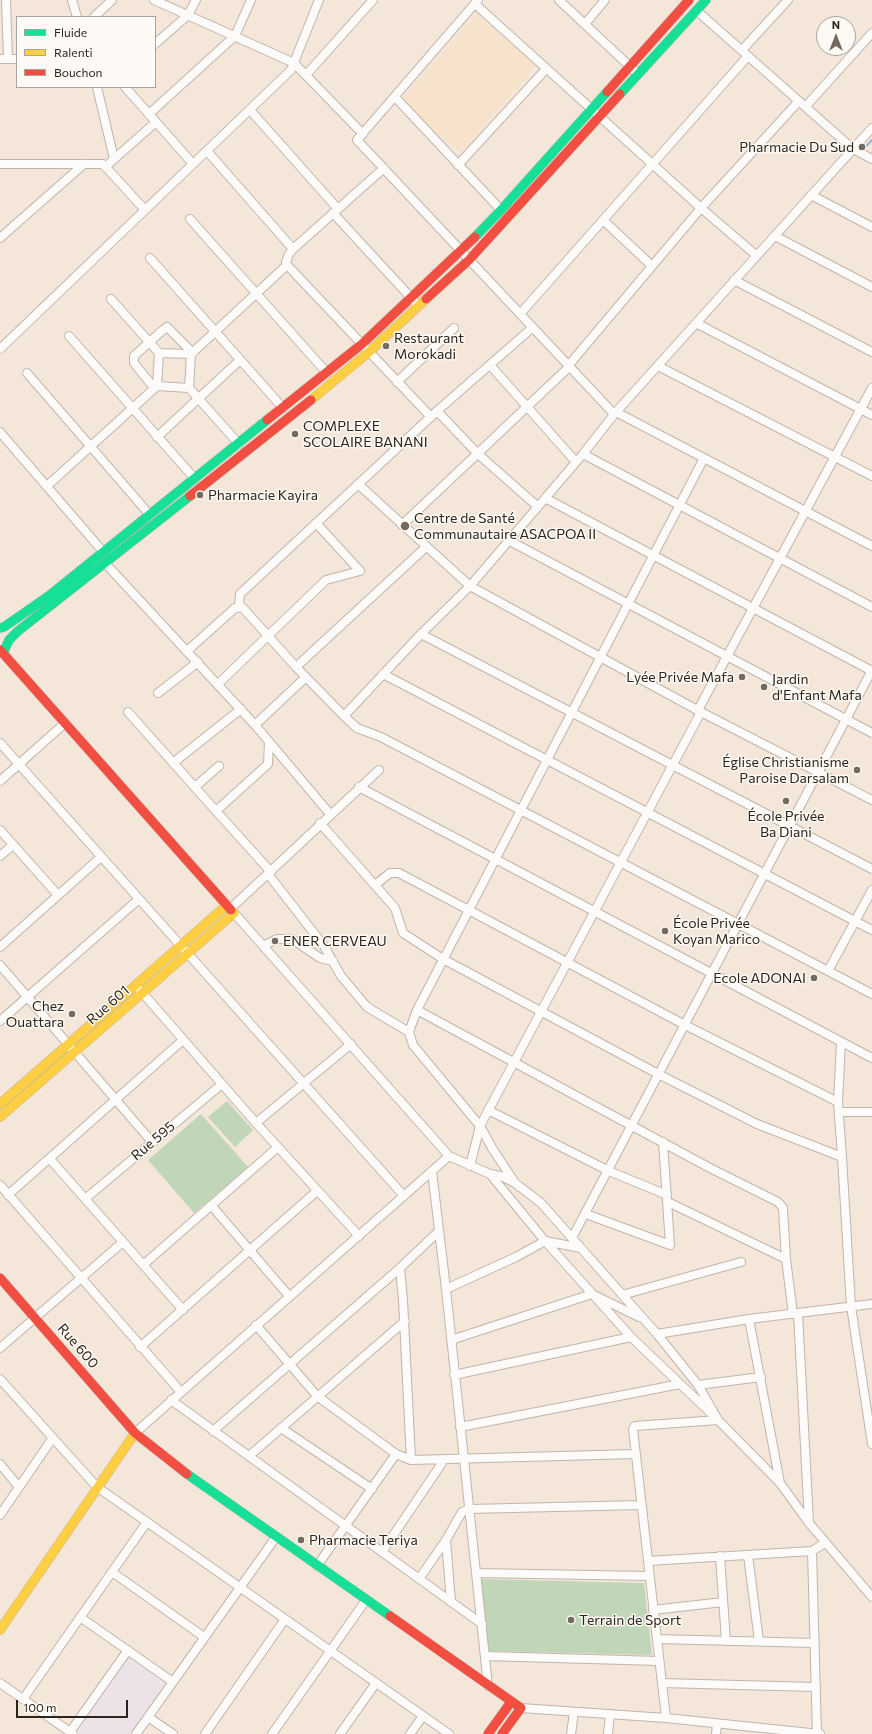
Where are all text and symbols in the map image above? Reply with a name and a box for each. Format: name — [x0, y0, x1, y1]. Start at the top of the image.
legend — [16, 16, 156, 88]
north arrow — [816, 16, 856, 56]
text: N — [832, 18, 840, 31]
text: Fluide — [54, 25, 87, 39]
text: Ralenti — [54, 45, 93, 59]
text: Bouchon — [54, 65, 102, 79]
place label: Pharmacie Du Sud — [739, 139, 854, 155]
marker: Pharmacie Du Sud — [857, 142, 867, 152]
place label: Restaurant Morokadi — [394, 330, 464, 362]
marker: Restaurant Morokadi — [381, 341, 391, 351]
place label: COMPLEXE SCOLAIRE BANANI — [303, 418, 428, 450]
marker: COMPLEXE SCOLAIRE BANANI — [290, 429, 300, 439]
place label: Pharmacie Kayira — [208, 487, 318, 503]
marker: Pharmacie Kayira — [195, 490, 205, 500]
place label: Centre de Santé Communautaire ASACPOA II — [414, 510, 596, 542]
marker: Centre de Santé Communautaire ASACPOA II — [399, 520, 411, 532]
place label: Lyée Privée Mafa — [626, 669, 734, 685]
place label: Jardin d'Enfant Mafa — [772, 671, 862, 704]
marker: Lyée Privée Mafa — [737, 672, 747, 682]
marker: Jardin d'Enfant Mafa — [759, 682, 769, 692]
place label: Église Christianisme Paroise Darsalam — [722, 754, 849, 786]
marker: Église Christianisme Paroise Darsalam — [852, 765, 862, 775]
marker: École Privée Ba Diani — [781, 796, 791, 806]
place label: École Privée Ba Diani — [748, 808, 824, 840]
place label: École Privée Koyan Marico — [673, 915, 760, 948]
marker: École Privée Koyan Marico — [660, 926, 670, 936]
place label: ENER CERVEAU — [283, 933, 387, 949]
marker: ENER CERVEAU — [270, 936, 280, 946]
place label: Ecole ADONAI — [713, 970, 806, 986]
marker: Ecole ADONAI — [809, 973, 819, 983]
street label: Rue 601 — [83, 982, 133, 1028]
place label: Chez Ouattara — [6, 998, 64, 1030]
marker: Chez Ouattara — [67, 1009, 77, 1019]
street label: Rue 595 — [128, 1118, 178, 1164]
street label: Rue 600 — [54, 1320, 102, 1372]
place label: Pharmacie Teriya — [309, 1532, 418, 1548]
marker: Pharmacie Teriya — [296, 1535, 306, 1545]
place label: Terrain de Sport — [579, 1612, 681, 1628]
marker: Terrain de Sport — [566, 1615, 576, 1625]
scale bar — [18, 1692, 130, 1718]
text: 100 m — [23, 1700, 57, 1714]

